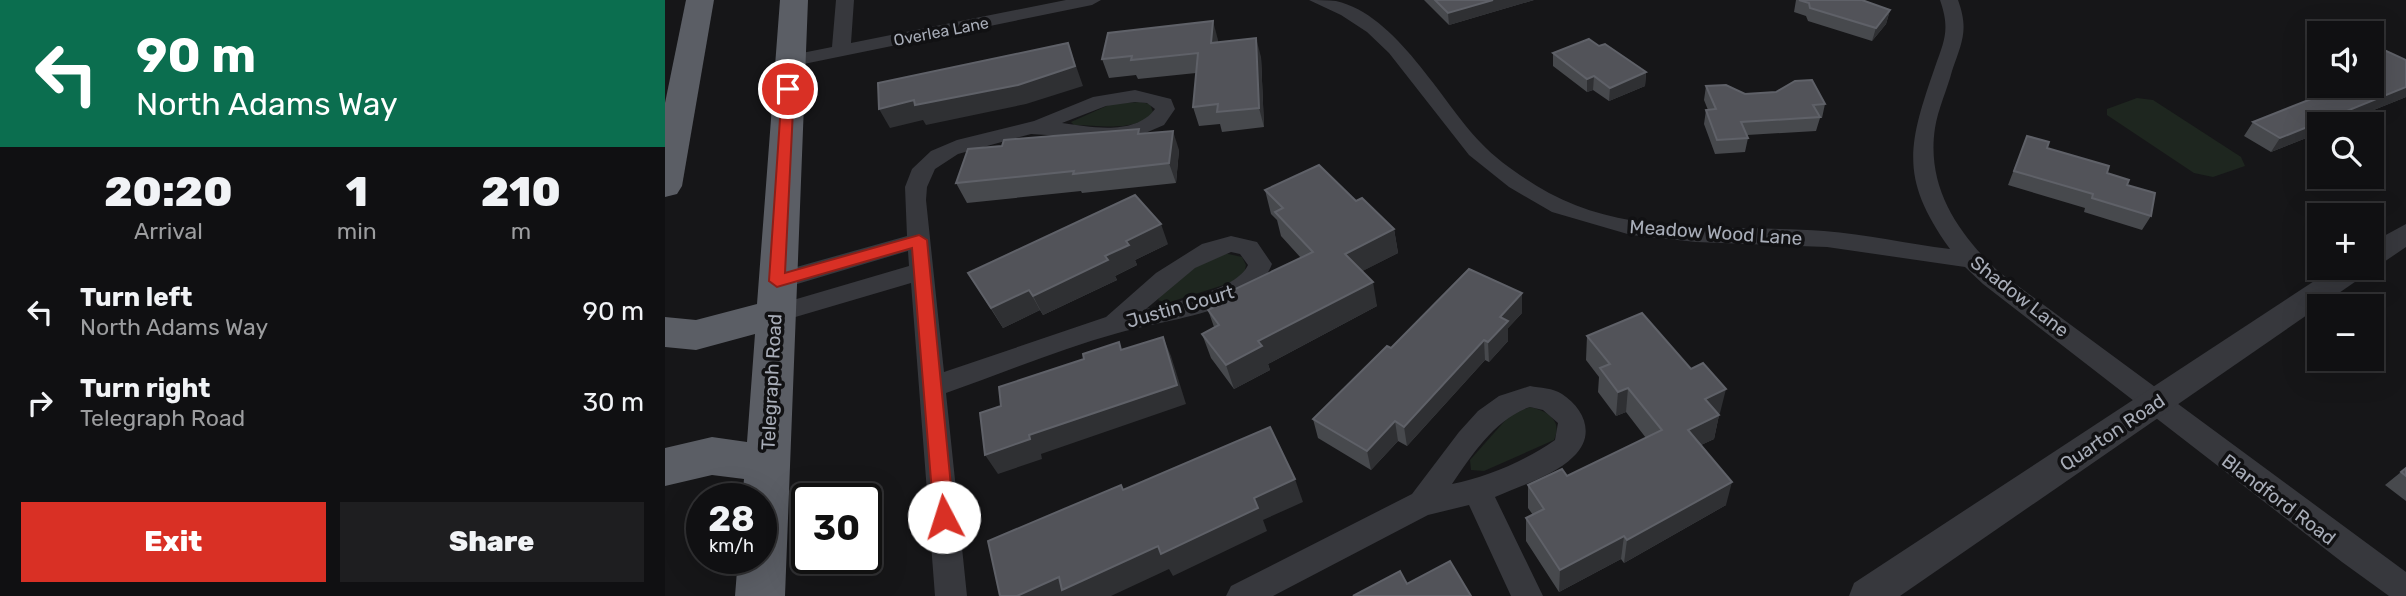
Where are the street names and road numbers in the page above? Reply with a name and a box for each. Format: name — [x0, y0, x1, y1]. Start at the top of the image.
street label: Overlea Lane — [892, 13, 990, 50]
street label: Meadow Wood Lane — [1629, 215, 1803, 250]
street label: Shadow Lane — [1966, 251, 2074, 342]
street label: Justin Court — [1124, 280, 1237, 333]
street label: Telegraph Road — [756, 313, 787, 451]
street label: Quarton Road — [2055, 389, 2169, 476]
street label: Blandford Road — [2217, 449, 2340, 550]

